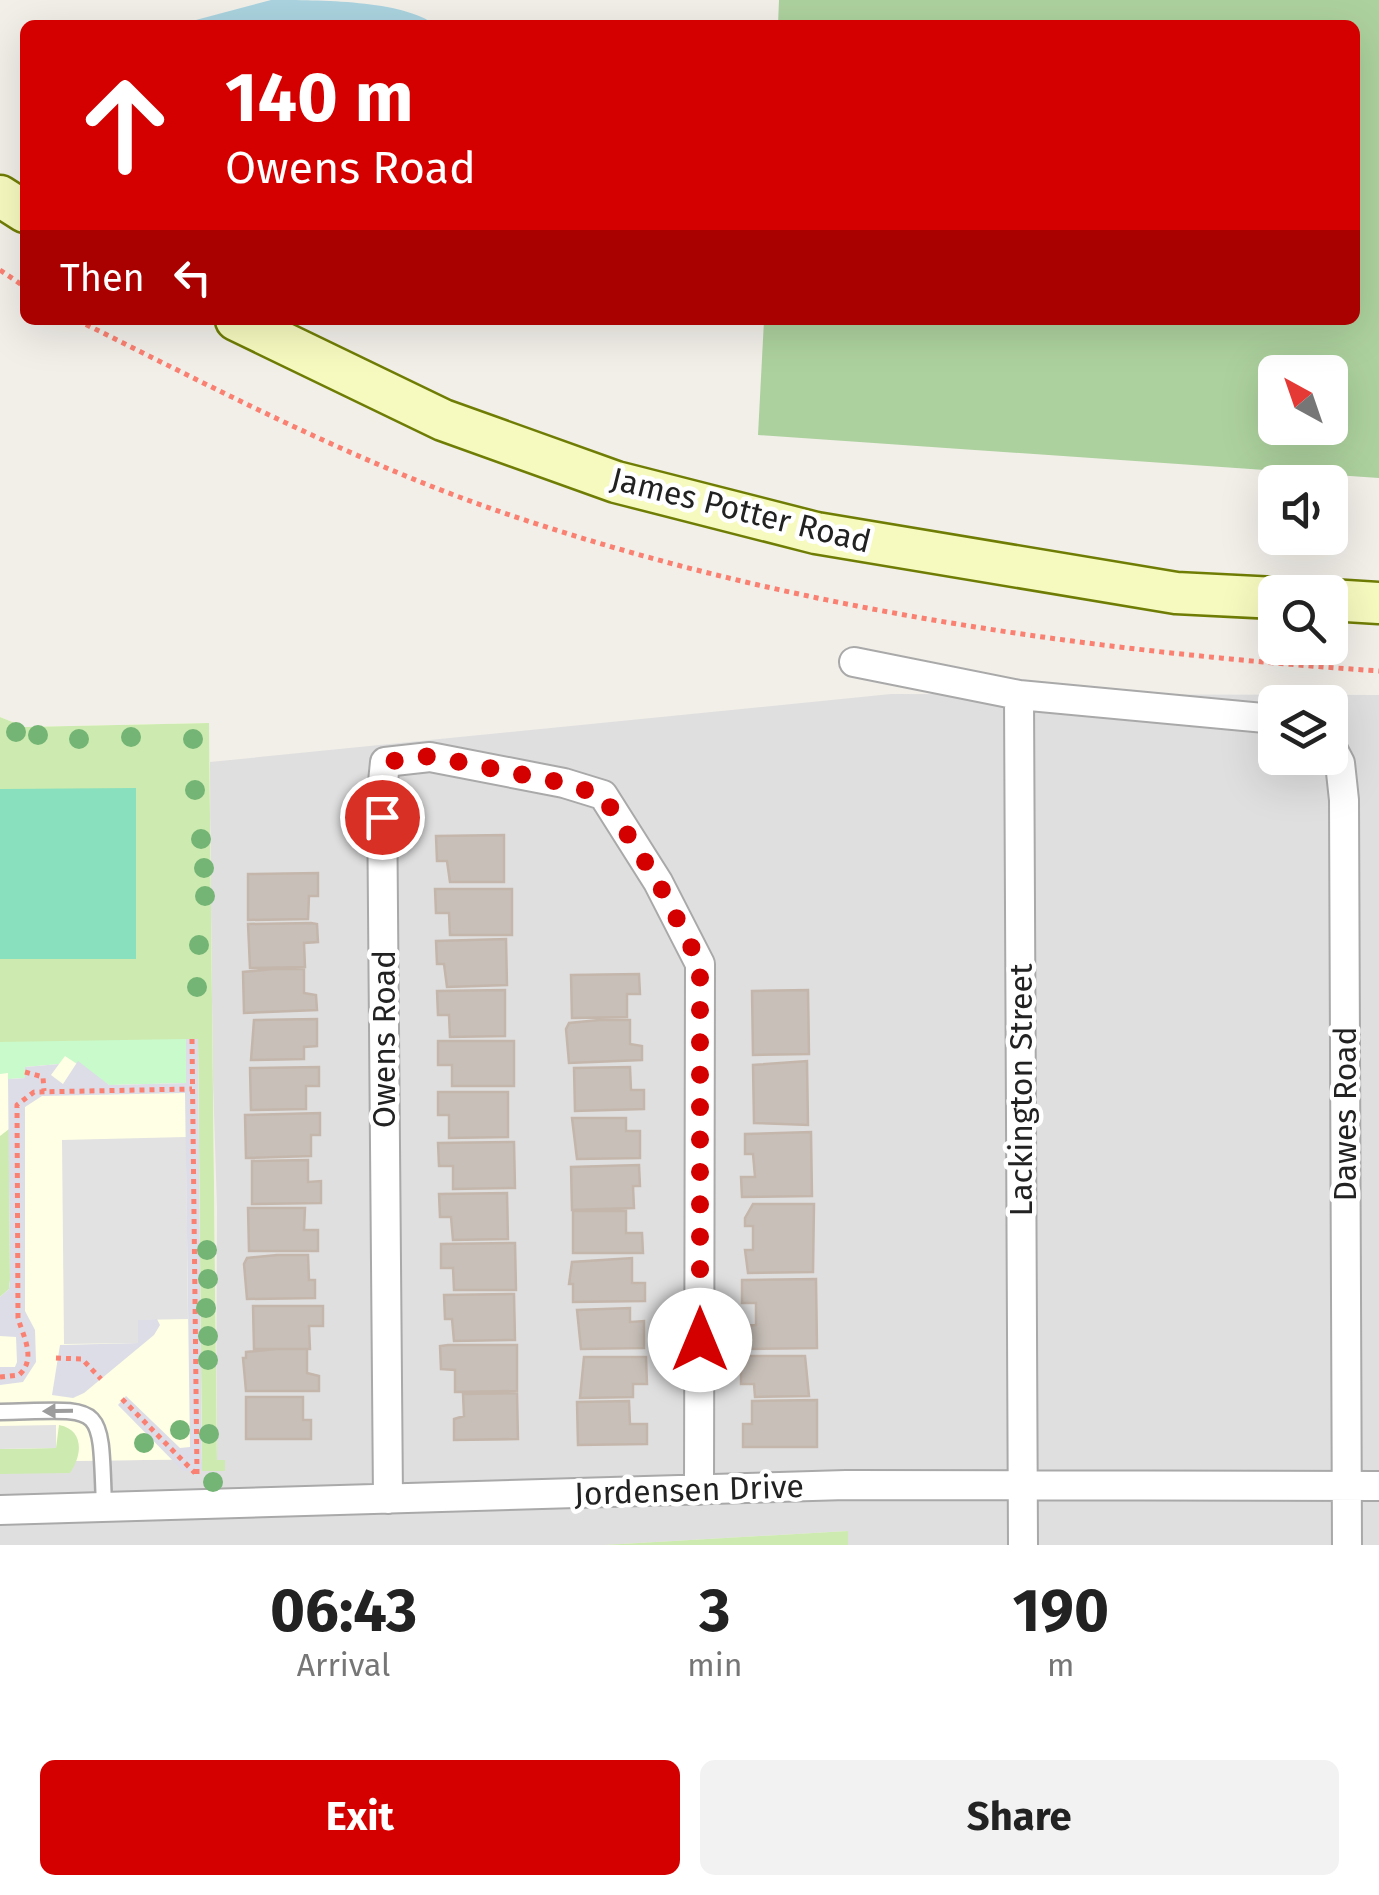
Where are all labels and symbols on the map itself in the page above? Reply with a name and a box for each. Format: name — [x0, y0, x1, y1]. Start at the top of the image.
north arrow — [1258, 355, 1348, 445]
street label: James Potter Road — [607, 459, 875, 561]
pin — [340, 775, 425, 860]
street label: Owens Road — [365, 950, 403, 1128]
street label: Lackington Street — [1002, 963, 1040, 1216]
street label: Dawes Road — [1326, 1026, 1364, 1202]
position arrow — [648, 1288, 752, 1392]
one-way arrow — [42, 1403, 74, 1419]
street label: Jordensen Drive — [573, 1467, 805, 1513]

